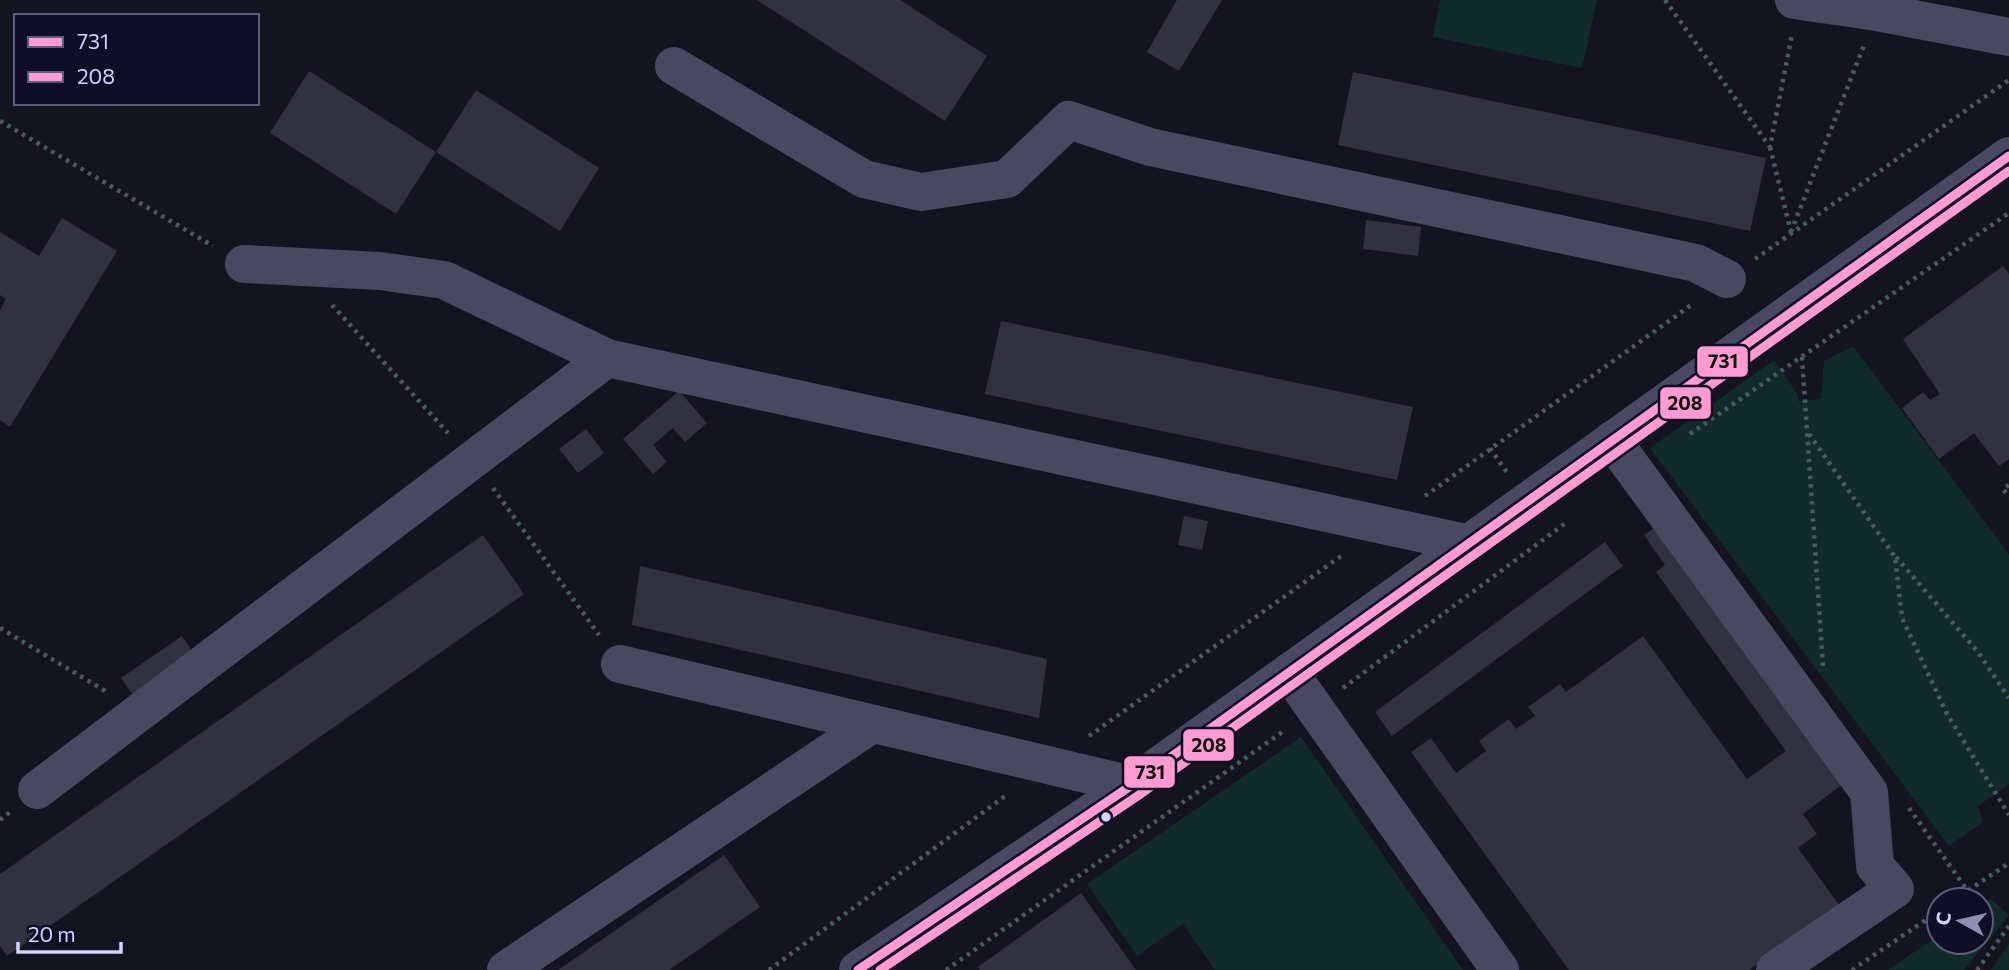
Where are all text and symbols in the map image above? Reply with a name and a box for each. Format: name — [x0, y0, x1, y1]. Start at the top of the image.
legend — [14, 14, 259, 105]
text: 731 — [77, 28, 109, 53]
text: 208 — [77, 63, 115, 88]
line badge: 731 — [1696, 345, 1749, 378]
text: 731 — [1708, 349, 1738, 372]
line badge: 208 — [1659, 386, 1712, 420]
text: 208 — [1667, 391, 1703, 414]
line badge: 208 — [1182, 728, 1235, 762]
text: 208 — [1191, 733, 1227, 756]
line badge: 731 — [1123, 755, 1176, 789]
text: 731 — [1135, 760, 1165, 783]
unlabelled marker — [1099, 810, 1113, 824]
north arrow — [1925, 886, 1995, 956]
scale bar — [18, 911, 121, 955]
text: С — [1930, 911, 1955, 927]
text: 20 m — [28, 921, 76, 946]

